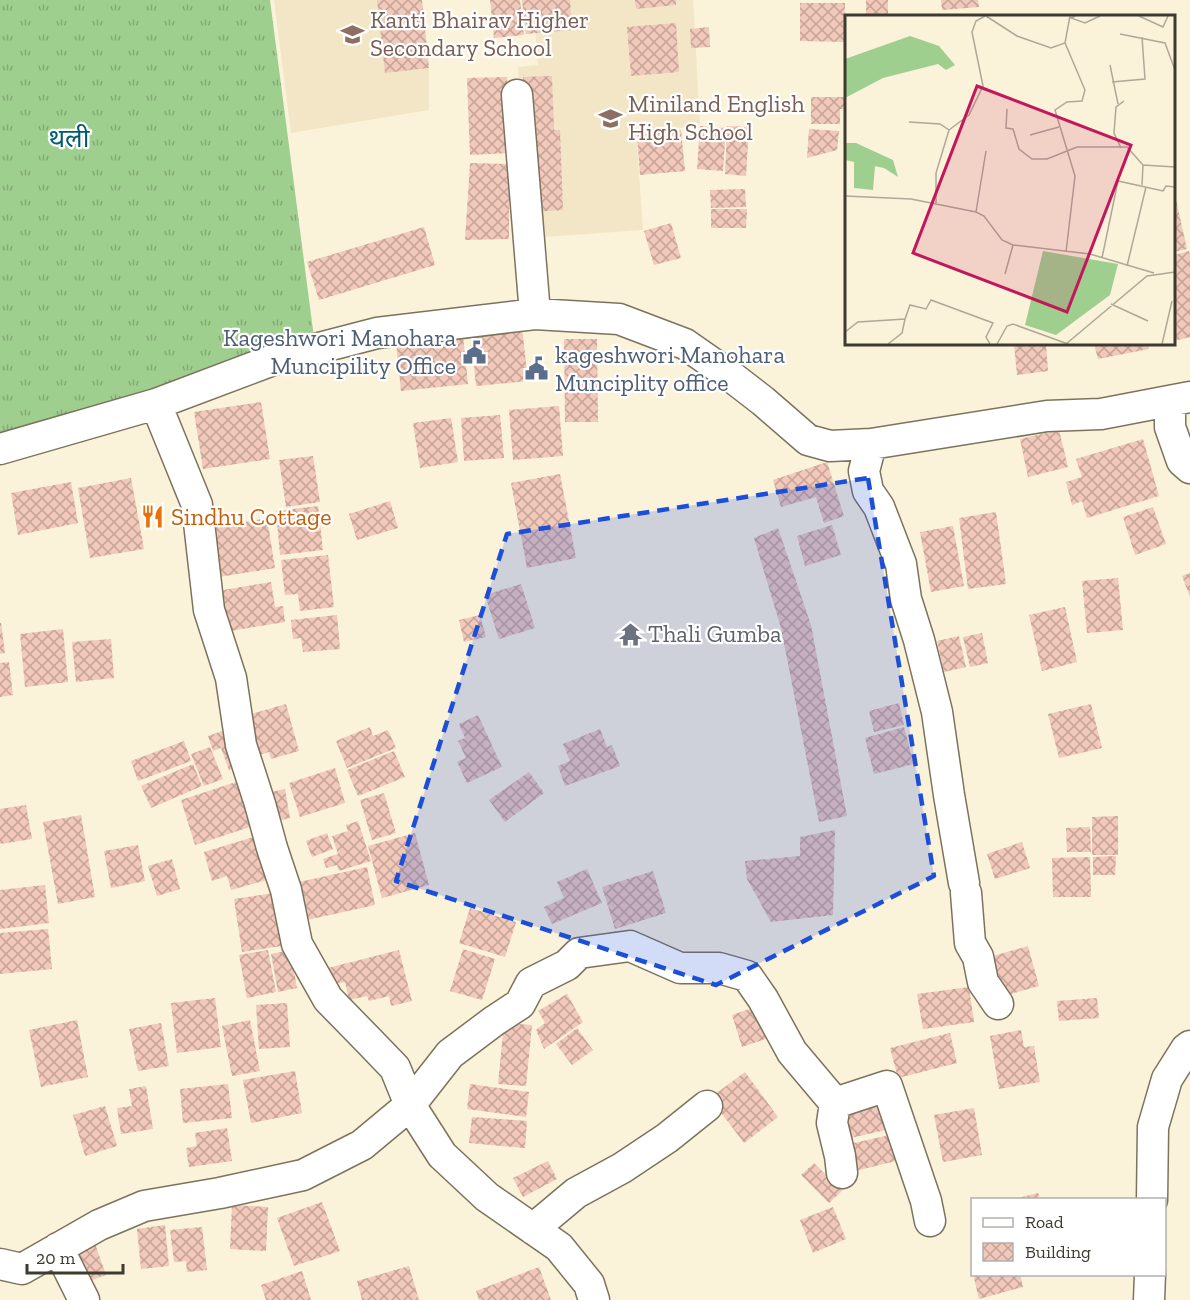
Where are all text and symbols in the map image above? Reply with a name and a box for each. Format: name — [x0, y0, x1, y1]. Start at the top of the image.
place label: Kanti Bhairav Higher Secondary School — [370, 5, 589, 62]
inset map — [845, 15, 1175, 345]
school or university icon: Kanti Bhairav Higher Secondary School — [339, 21, 365, 47]
place label: Miniland English High School — [628, 89, 805, 146]
school or university icon: Miniland English High School — [597, 105, 623, 131]
district label: थली — [49, 122, 91, 154]
place label: Kageshwori Manohara Muncipility Office — [223, 323, 456, 380]
public building icon: Kageshwori Manohara Muncipility Office — [461, 339, 487, 365]
place label: kageshwori Manohara Munciplity office — [555, 340, 785, 397]
public building icon: kageshwori Manohara Munciplity office — [524, 356, 550, 382]
place label: Sindhu Cottage — [171, 502, 331, 531]
restaurant icon: Sindhu Cottage — [140, 504, 166, 530]
place label: Thali Gumba — [648, 619, 782, 648]
temple icon: Thali Gumba — [617, 621, 643, 647]
legend — [971, 1198, 1166, 1276]
text: Road — [1025, 1211, 1064, 1233]
scale bar — [27, 1237, 123, 1275]
text: Building — [1025, 1241, 1091, 1263]
text: 20 m — [36, 1247, 76, 1269]

